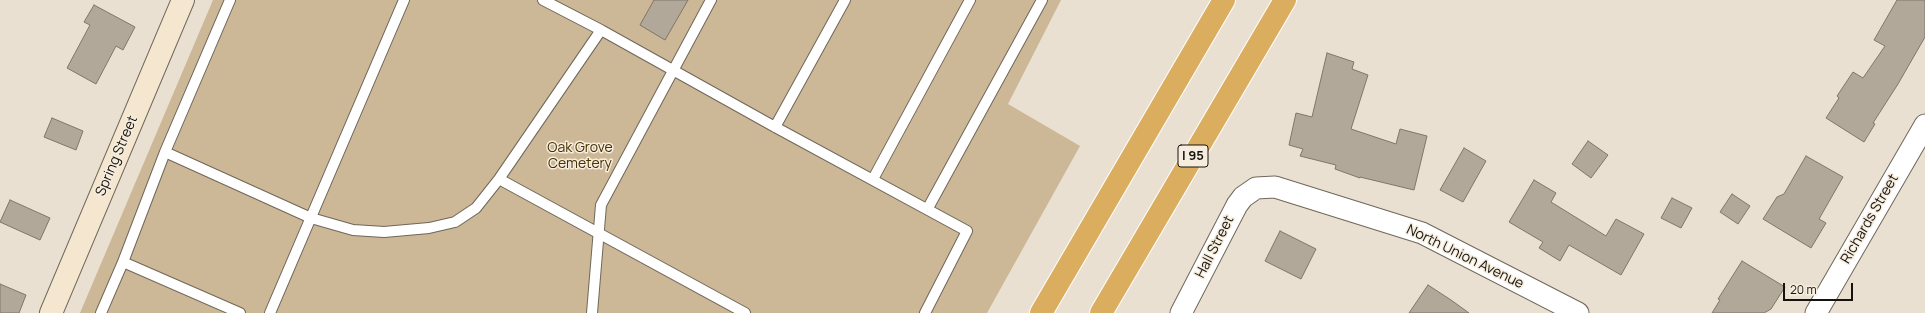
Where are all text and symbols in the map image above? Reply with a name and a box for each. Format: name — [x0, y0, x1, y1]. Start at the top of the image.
street label: Spring Street — [93, 113, 141, 199]
park label: Oak Grove Cemetery — [547, 140, 613, 172]
road number: I 95 — [1178, 145, 1208, 167]
street label: Richards Street — [1838, 171, 1902, 267]
street label: Hall Street — [1192, 213, 1238, 281]
street label: North Union Avenue — [1404, 221, 1526, 293]
scale bar — [1785, 275, 1855, 301]
text: 20 m — [1790, 281, 1817, 298]

